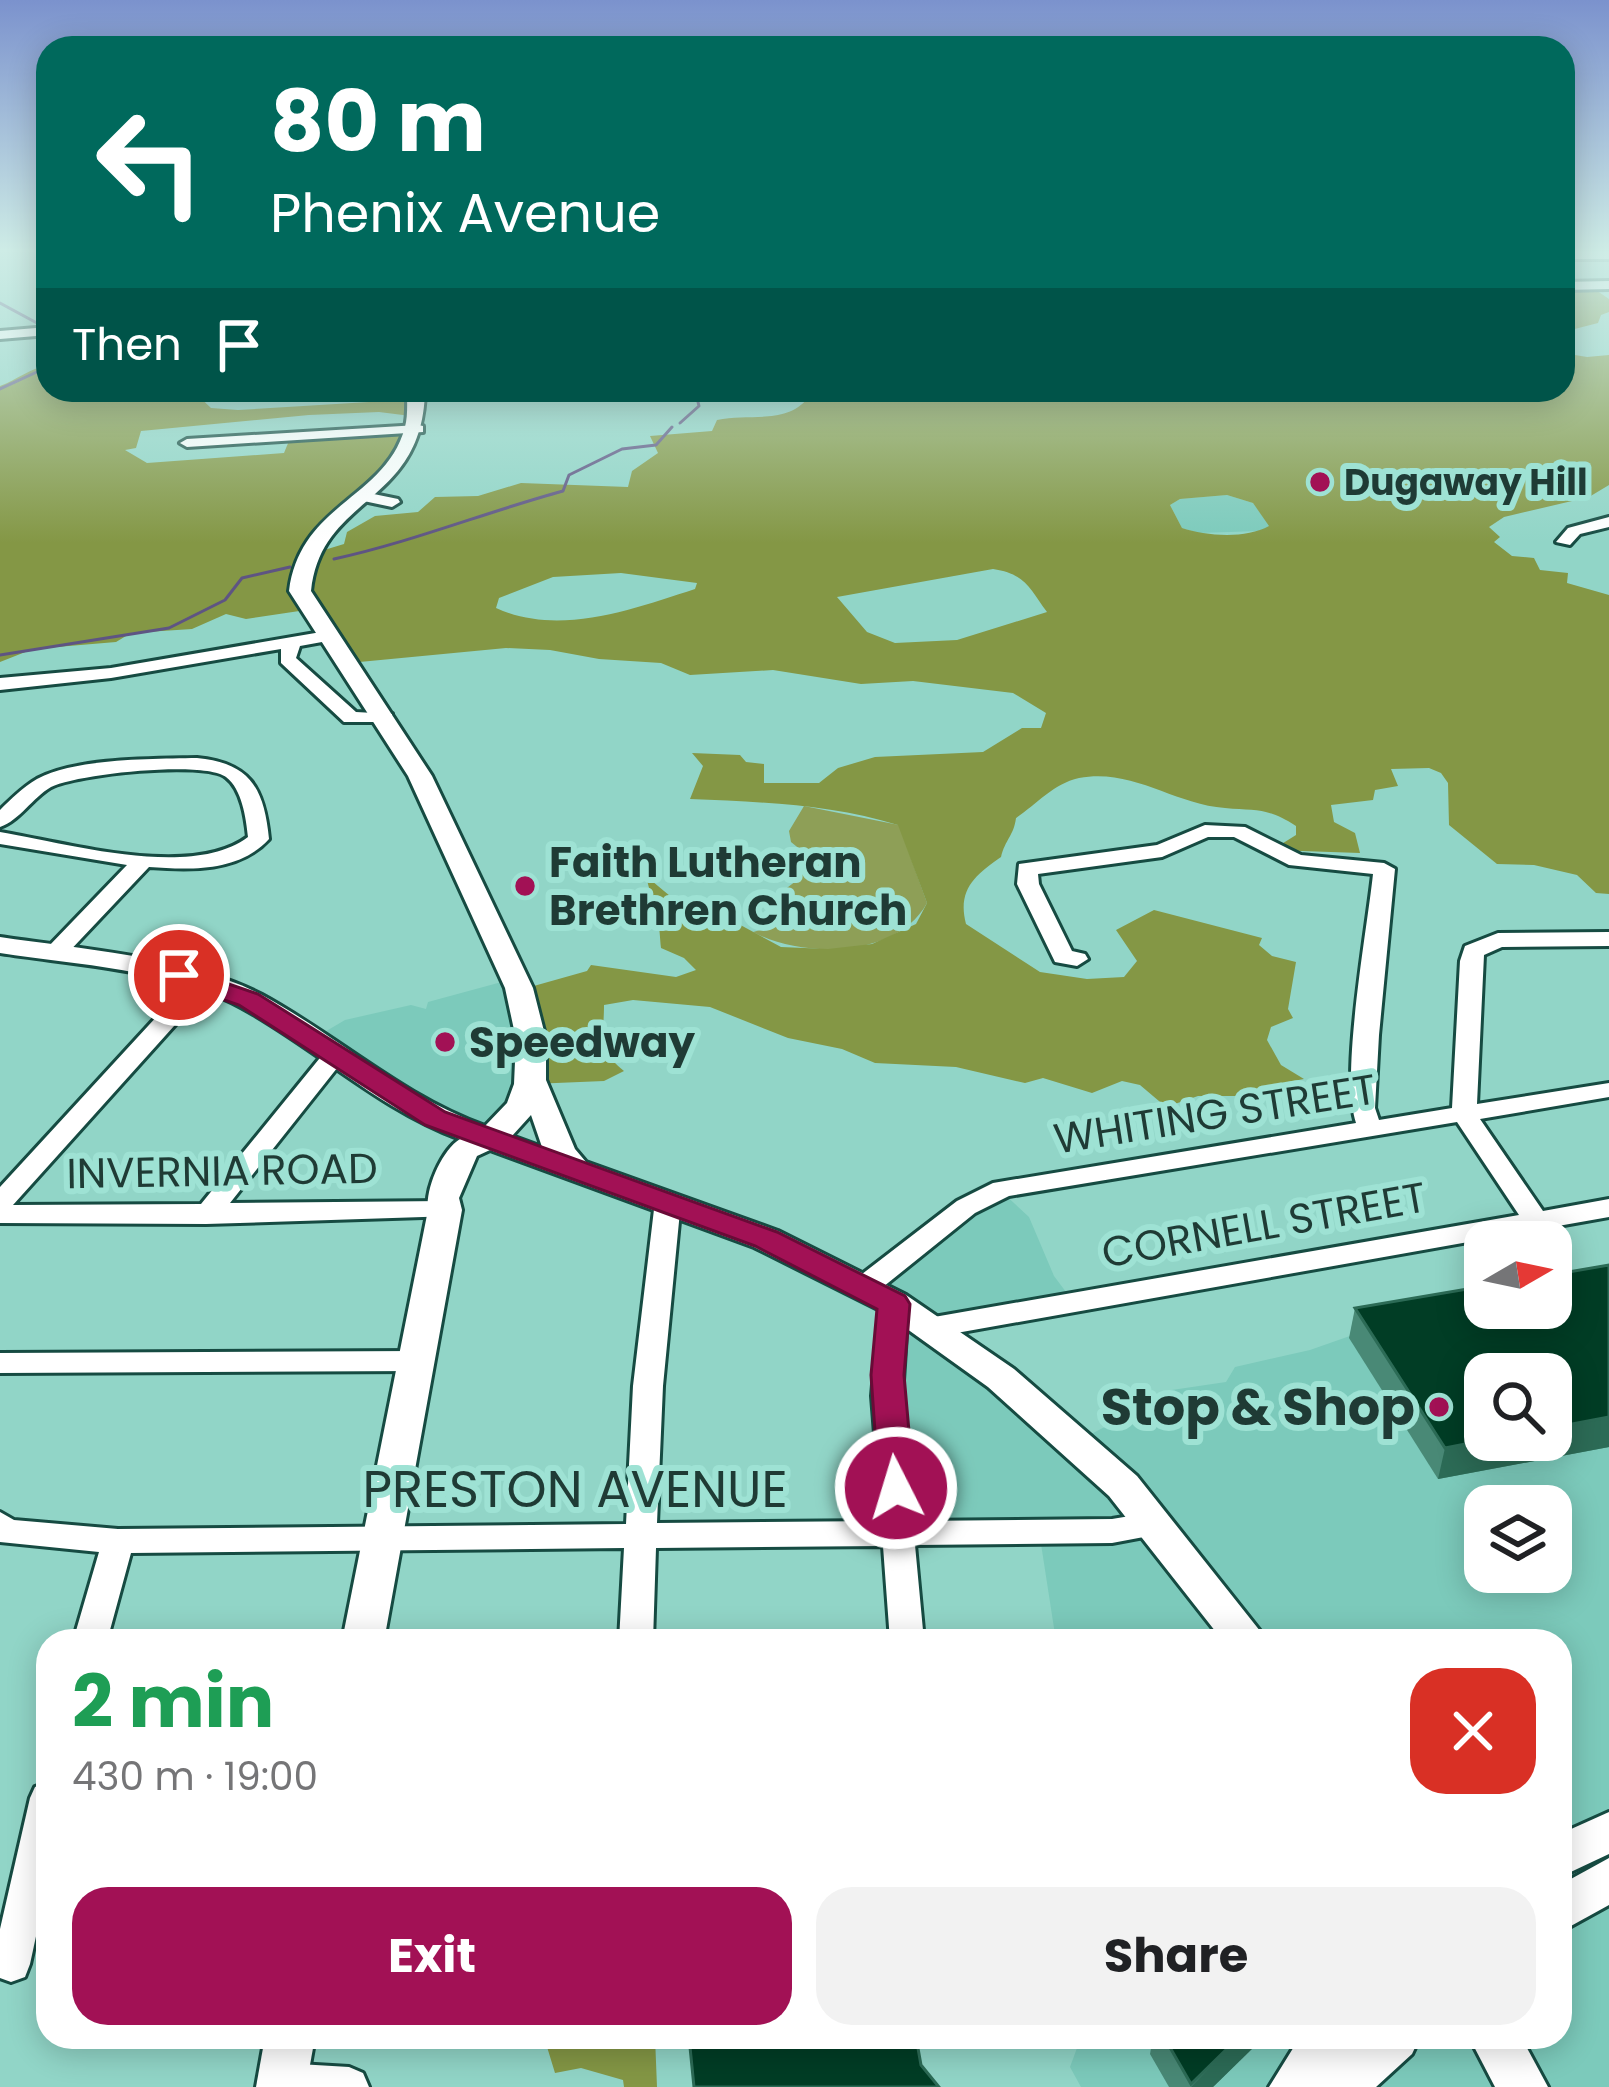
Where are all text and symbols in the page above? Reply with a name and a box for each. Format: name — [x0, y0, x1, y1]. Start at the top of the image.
text: 80 m — [270, 63, 486, 180]
icon: left — [72, 84, 228, 240]
text: Phenix Avenue — [270, 175, 660, 251]
icon: arrive — [206, 312, 272, 378]
text: Then — [72, 313, 182, 376]
place label: Dugaway Hill — [1344, 457, 1588, 508]
marker: Dugaway Hill — [1307, 469, 1333, 495]
place label: Faith Lutheran Brethren Church — [549, 833, 907, 940]
marker: Faith Lutheran Brethren Church — [512, 873, 538, 899]
pin — [128, 924, 230, 1026]
icon: arrive — [146, 942, 212, 1008]
place label: Speedway — [469, 1013, 696, 1072]
marker: Speedway — [432, 1029, 458, 1055]
street label: WHITING STREET — [1050, 1059, 1380, 1169]
street label: INVERNIA ROAD — [66, 1139, 378, 1203]
street label: CORNELL STREET — [1097, 1167, 1431, 1283]
north arrow — [1464, 1221, 1572, 1329]
map controls — [1464, 1221, 1572, 1593]
button: search — [1464, 1353, 1572, 1461]
place label: Stop & Shop — [1101, 1371, 1415, 1443]
marker: Stop & Shop — [1426, 1394, 1452, 1420]
position arrow — [833, 1425, 959, 1551]
street label: PRESTON AVENUE — [362, 1453, 788, 1525]
button: layers — [1464, 1485, 1572, 1593]
text: 2 min — [72, 1651, 274, 1752]
button: close — [1410, 1668, 1536, 1794]
text: 430 m · 19:00 — [72, 1749, 318, 1804]
button: Exit — [72, 1887, 792, 2025]
button: Share — [816, 1887, 1536, 2025]

